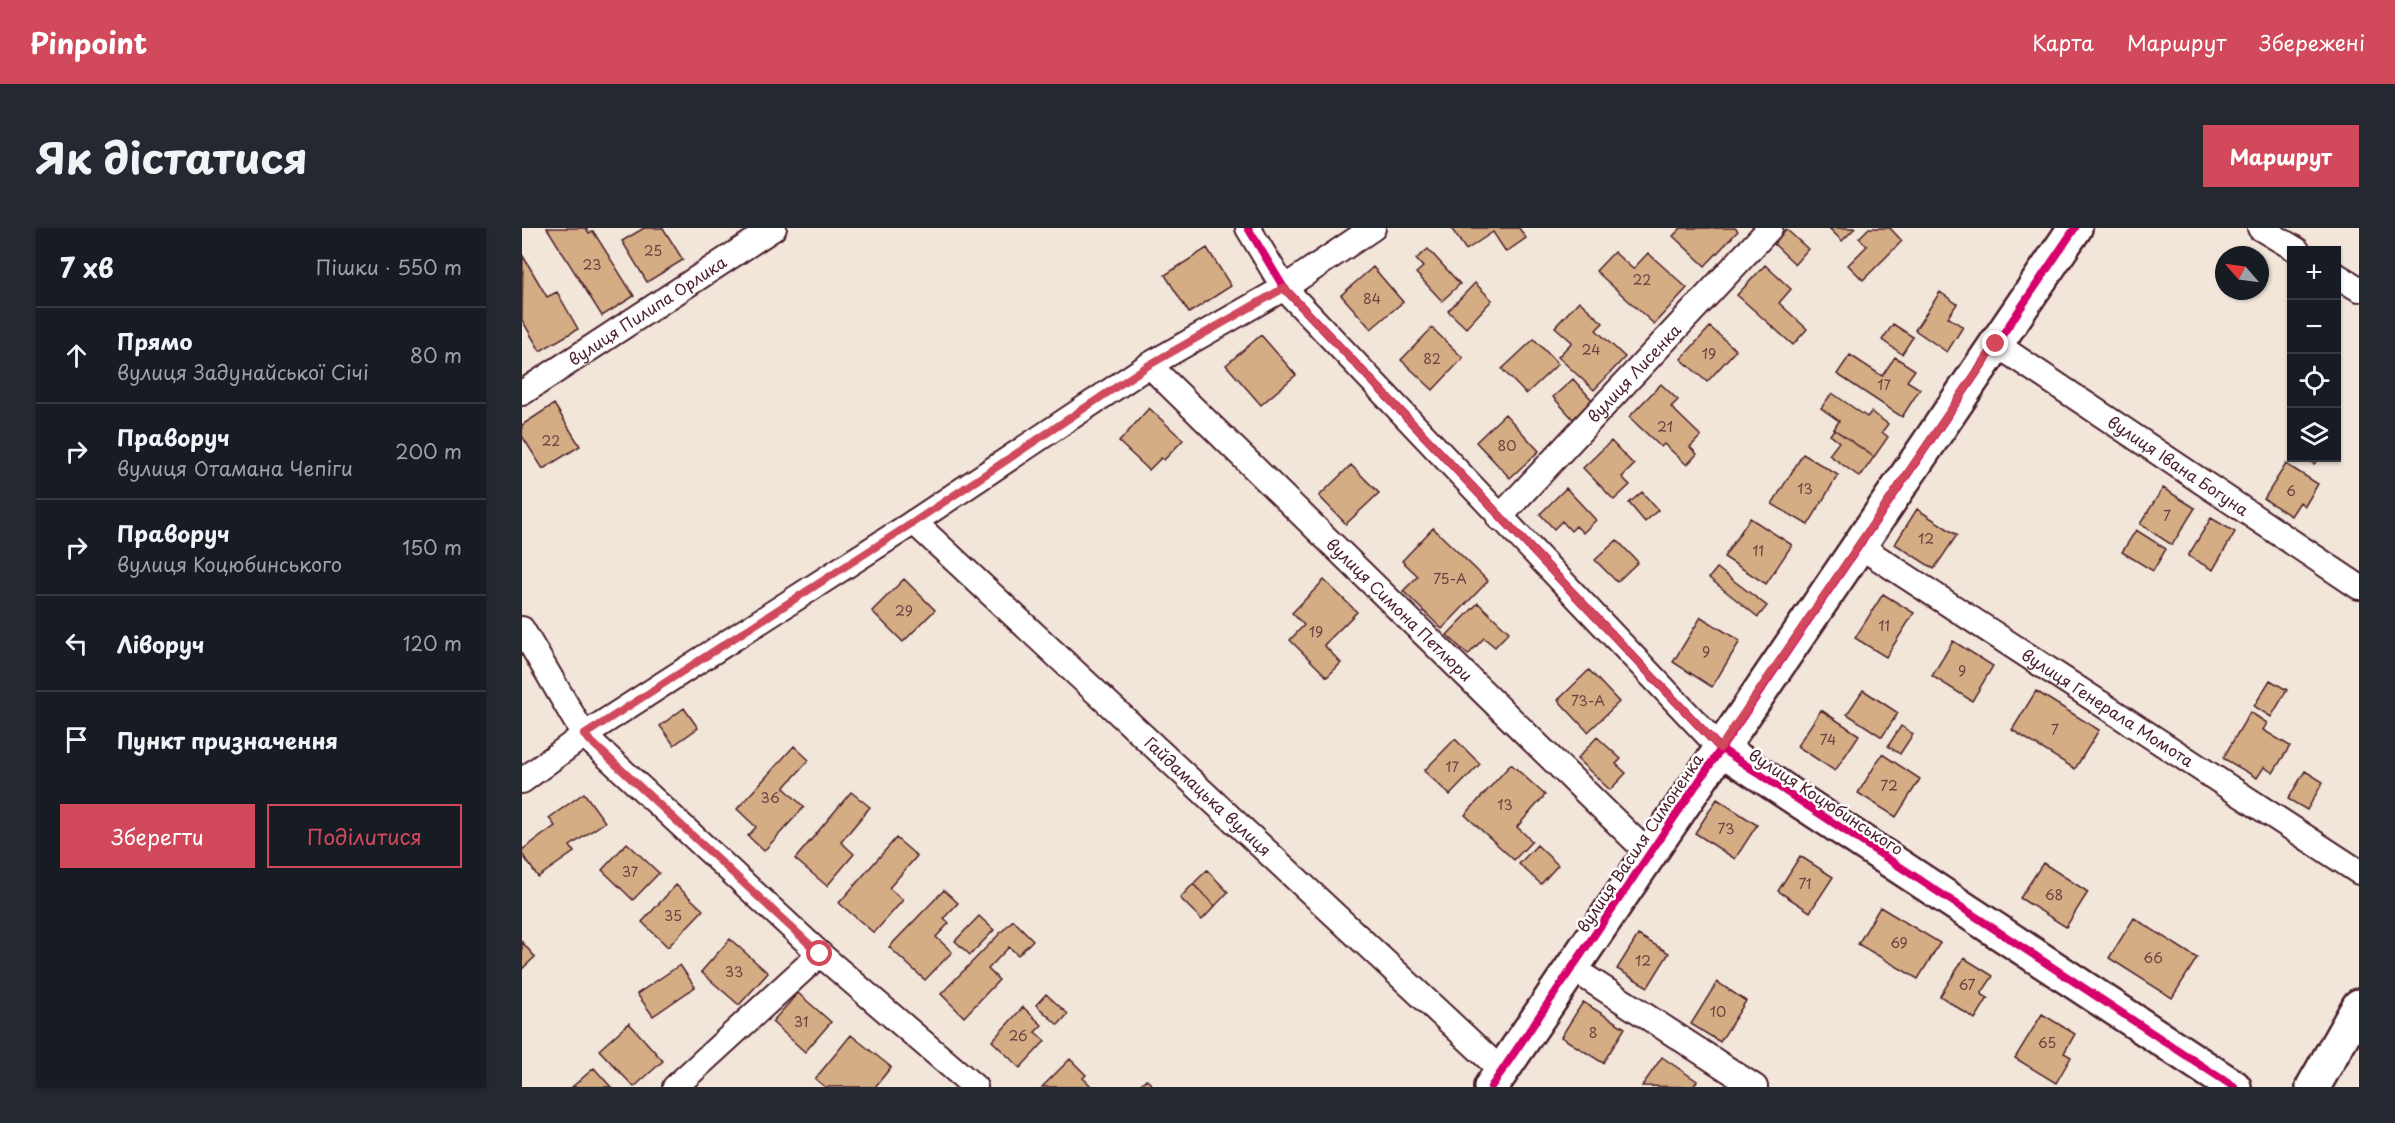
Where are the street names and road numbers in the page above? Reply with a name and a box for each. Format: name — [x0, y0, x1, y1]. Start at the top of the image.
street label: вулиця Пилипа Орлика — [563, 249, 731, 371]
street label: вулиця Лисенка — [1581, 318, 1686, 427]
street label: вулиця Івана Богуна — [2103, 409, 2254, 521]
street label: вулиця Симона Петлюри — [1321, 532, 1478, 686]
street label: вулиця Генерала Момота — [2017, 642, 2199, 772]
street label: Гайдамацька вулиця — [1140, 730, 1277, 861]
street label: вулиця Коцюбинського — [1745, 742, 1909, 860]
street label: вулиця Василя Симоненка — [1570, 748, 1708, 937]

